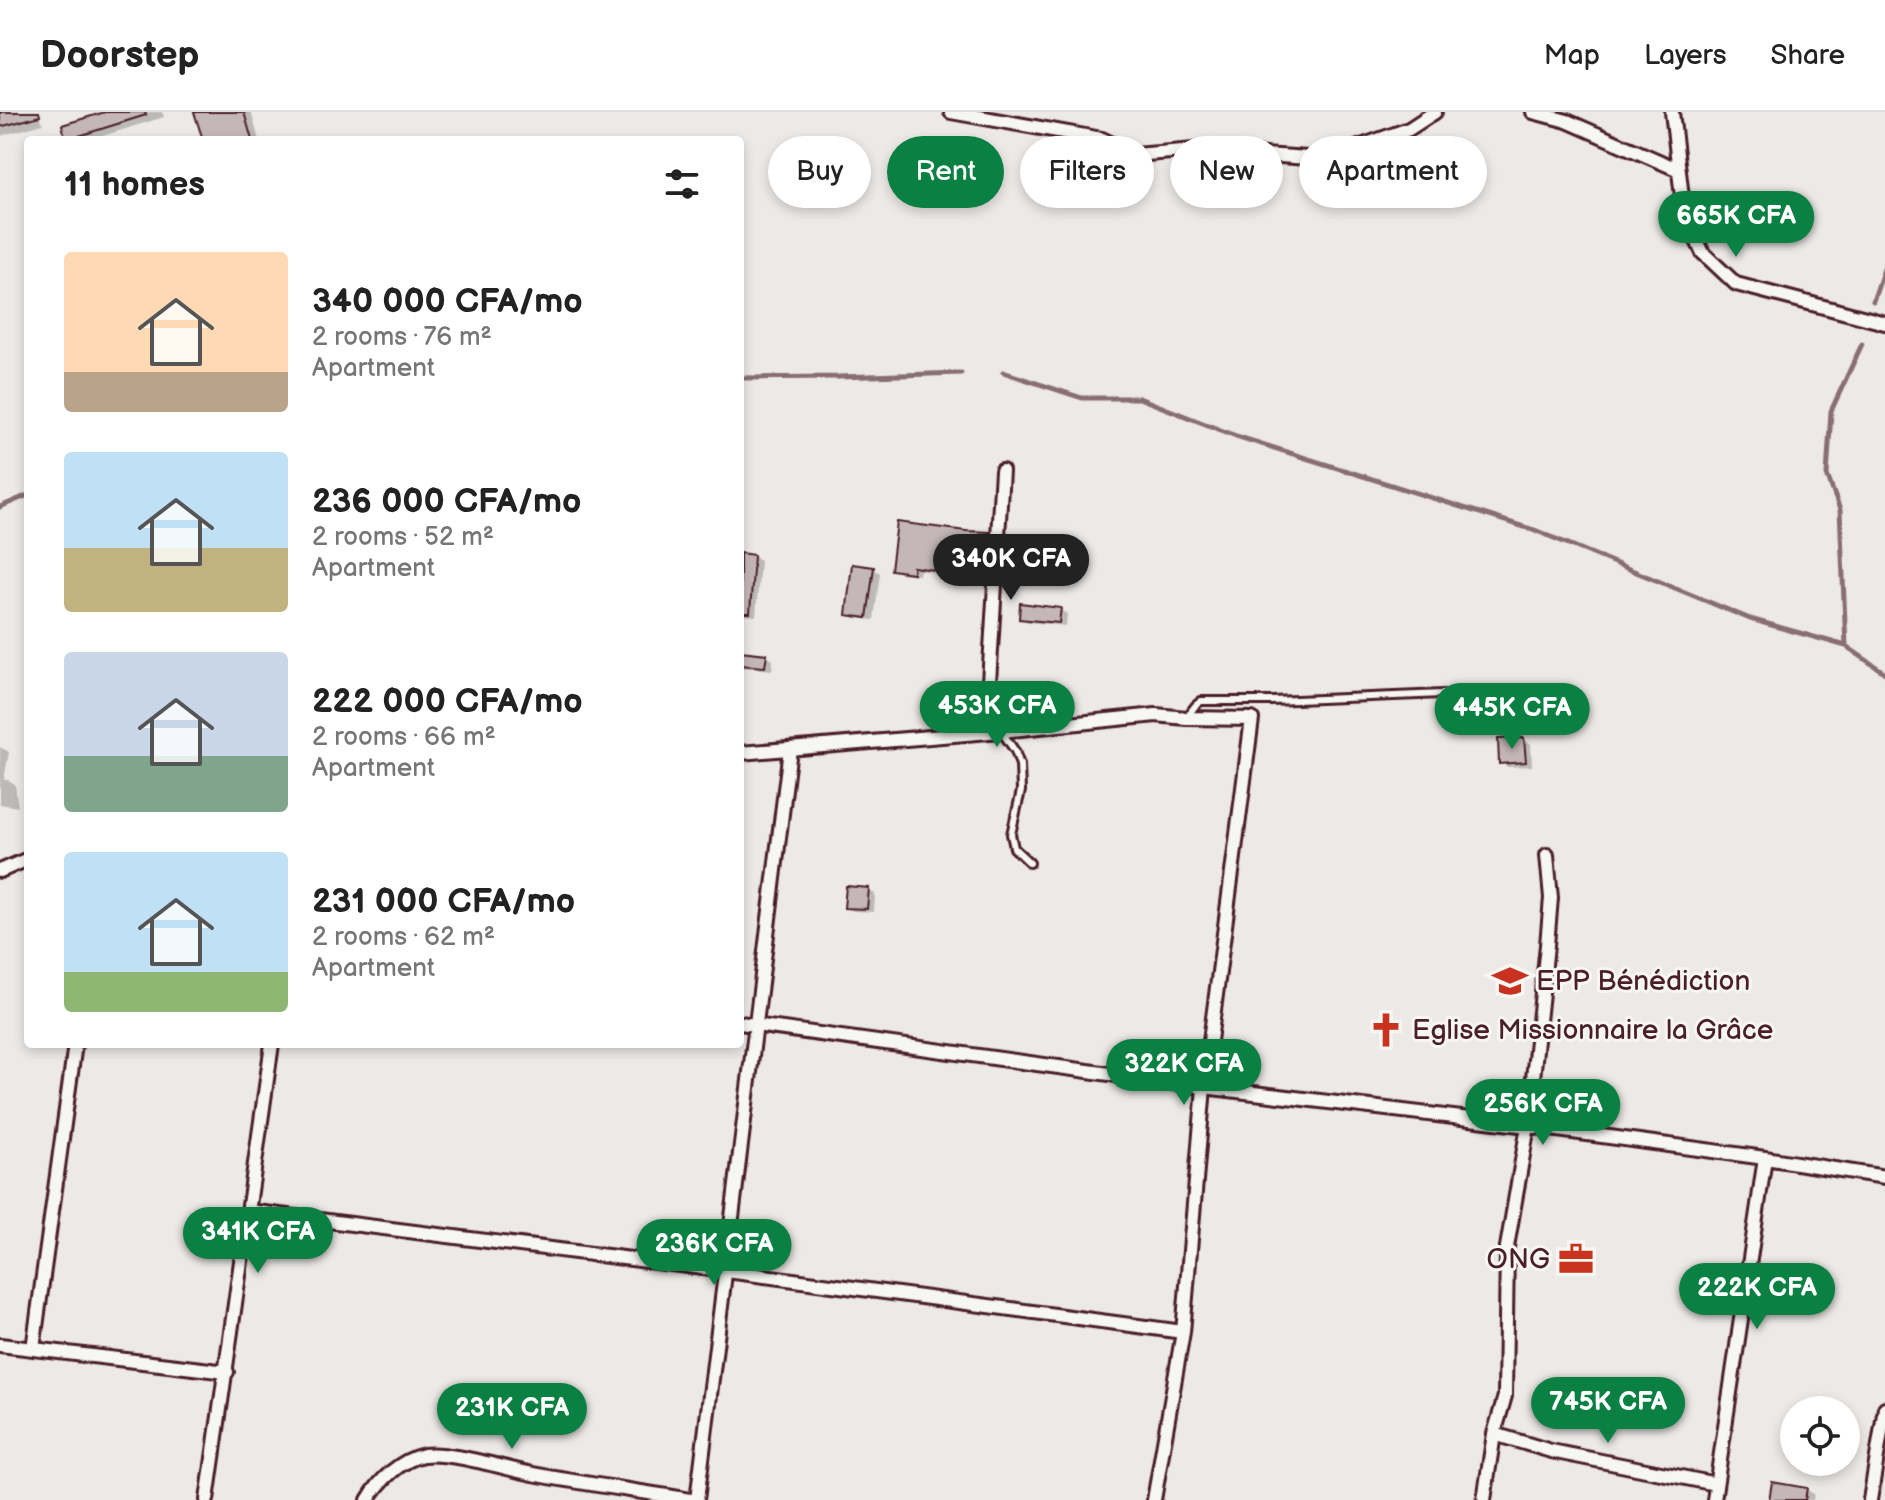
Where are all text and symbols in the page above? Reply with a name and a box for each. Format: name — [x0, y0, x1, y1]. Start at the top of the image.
text: Doorstep — [40, 33, 199, 78]
text: Map — [1544, 39, 1600, 72]
text: Layers — [1644, 39, 1727, 72]
text: Share — [1771, 39, 1845, 72]
chip: Buy — [768, 136, 871, 208]
chip: Rent — [887, 136, 1004, 208]
chip: Filters — [1020, 136, 1154, 208]
chip: New — [1170, 136, 1283, 208]
chip: Apartment — [1299, 136, 1487, 208]
icon: filters — [660, 162, 704, 206]
text: 11 homes — [64, 164, 205, 205]
pin: 665K CFA — [1653, 191, 1819, 259]
text: 665K CFA — [1676, 201, 1796, 232]
text: 340 000 CFA/mo — [312, 281, 583, 322]
icon: home — [128, 284, 224, 380]
text: 2 rooms · 76 m² — [312, 322, 492, 353]
text: Apartment — [312, 353, 435, 384]
text: 236 000 CFA/mo — [312, 481, 581, 522]
icon: home — [128, 484, 224, 580]
text: 2 rooms · 52 m² — [312, 522, 494, 553]
pin: 340K CFA — [928, 534, 1094, 602]
text: 340K CFA — [951, 544, 1071, 575]
text: Apartment — [312, 553, 435, 584]
text: 222 000 CFA/mo — [312, 681, 583, 722]
pin: 453K CFA — [914, 681, 1080, 749]
pin: 445K CFA — [1429, 683, 1595, 751]
icon: home — [128, 684, 224, 780]
text: 453K CFA — [938, 691, 1056, 722]
text: 445K CFA — [1453, 693, 1571, 724]
text: 2 rooms · 66 m² — [312, 722, 496, 753]
text: Apartment — [312, 753, 435, 784]
text: 231 000 CFA/mo — [312, 881, 575, 922]
icon: home — [128, 884, 224, 980]
text: 2 rooms · 62 m² — [312, 922, 495, 953]
text: Apartment — [312, 953, 435, 984]
school or university icon: EPP Bénédiction — [1491, 962, 1529, 1000]
place label: EPP Bénédiction — [1536, 965, 1750, 998]
church icon: Eglise Missionnaire la Grâce — [1367, 1011, 1405, 1049]
place label: Eglise Missionnaire la Grâce — [1412, 1014, 1773, 1047]
pin: 322K CFA — [1101, 1039, 1267, 1107]
text: 322K CFA — [1124, 1049, 1244, 1080]
pin: 256K CFA — [1460, 1079, 1626, 1147]
text: 256K CFA — [1483, 1089, 1603, 1120]
pin: 341K CFA — [175, 1207, 341, 1275]
text: 341K CFA — [201, 1217, 315, 1248]
pin: 236K CFA — [631, 1219, 797, 1287]
text: 236K CFA — [655, 1229, 773, 1260]
office icon: ONG — [1557, 1240, 1595, 1278]
place label: ONG — [1487, 1243, 1550, 1276]
pin: 222K CFA — [1674, 1263, 1840, 1331]
text: 222K CFA — [1697, 1273, 1817, 1304]
pin: 745K CFA — [1525, 1377, 1691, 1445]
pin: 231K CFA — [429, 1383, 595, 1451]
text: 745K CFA — [1549, 1387, 1667, 1418]
text: 231K CFA — [455, 1393, 569, 1424]
map controls — [1780, 1396, 1860, 1476]
button: locate — [1780, 1396, 1860, 1476]

